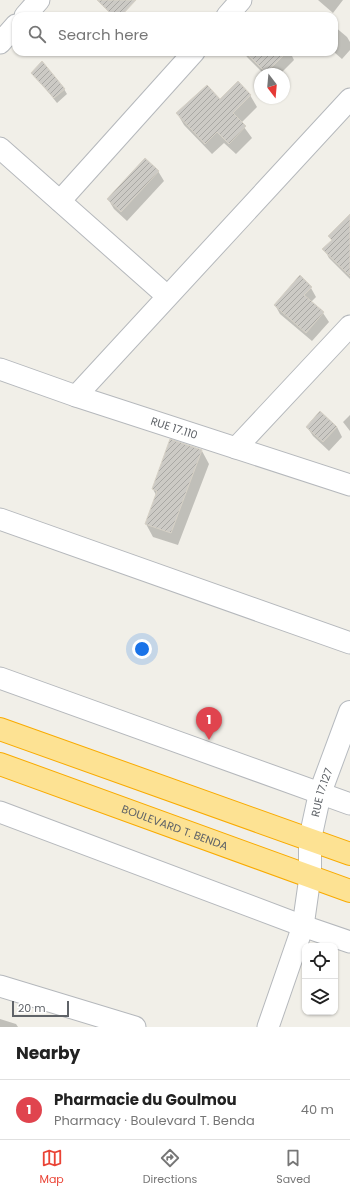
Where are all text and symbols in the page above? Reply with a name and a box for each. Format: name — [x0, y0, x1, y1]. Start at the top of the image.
search box — [12, 12, 338, 56]
icon: search — [26, 23, 48, 45]
text: Search here — [58, 24, 148, 45]
north arrow — [254, 68, 290, 104]
street label: RUE 17.110 — [149, 413, 200, 443]
your location — [132, 639, 152, 659]
pin: 1 — [196, 707, 222, 740]
street label: RUE 17.127 — [307, 766, 337, 818]
street label: BOULEVARD T. BENDA — [119, 801, 231, 854]
map controls — [302, 943, 338, 1015]
button: locate — [302, 943, 338, 979]
button: layers — [302, 979, 338, 1015]
scale bar — [12, 999, 69, 1018]
text: 20 m — [18, 1000, 46, 1016]
text: Nearby — [16, 1041, 80, 1065]
text: Pharmacie du Goulmou — [54, 1089, 237, 1110]
text: 1 — [27, 1100, 31, 1119]
text: 40 m — [301, 1100, 334, 1119]
text: Pharmacy · Boulevard T. Benda — [54, 1111, 255, 1130]
tab: Map — [39, 1147, 64, 1188]
tab: Directions — [143, 1147, 197, 1188]
tab: Saved — [276, 1147, 311, 1188]

